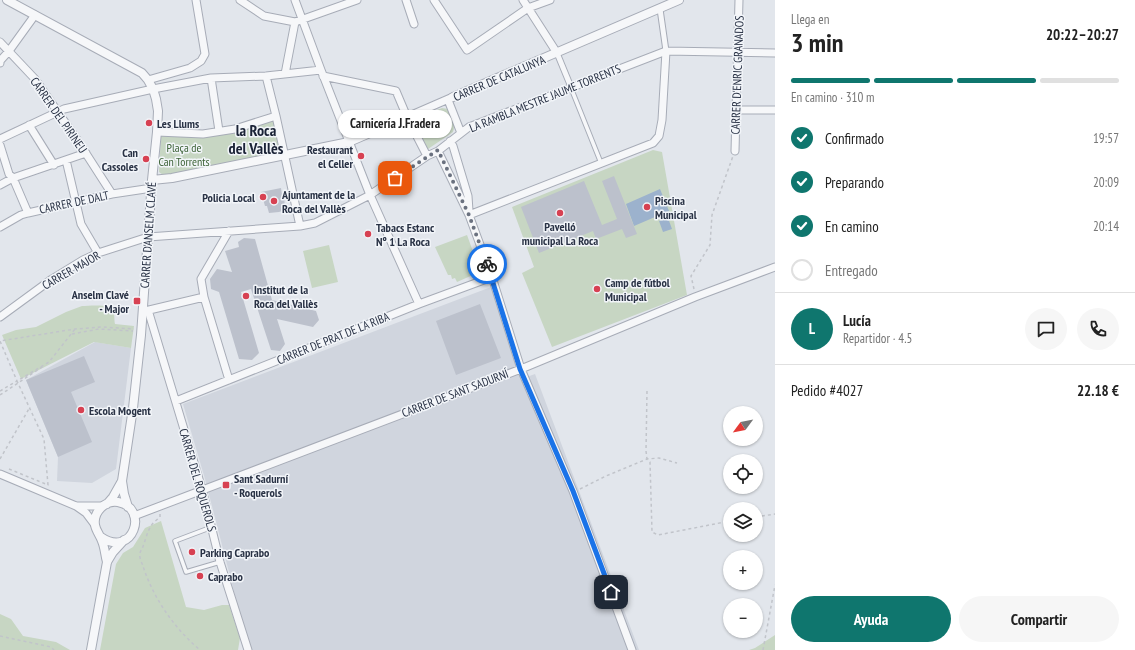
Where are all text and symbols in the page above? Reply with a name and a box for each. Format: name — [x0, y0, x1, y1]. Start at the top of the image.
text: Llega en — [791, 11, 829, 28]
street label: CARRER D'ENRIC GRANADOS — [727, 15, 747, 135]
text: 20:22–20:27 — [1046, 25, 1119, 44]
text: 3 min — [791, 26, 844, 59]
street label: CARRER DE CATALUNYA — [451, 52, 548, 104]
street label: LA RAMBLA MESTRE JAUME TORRENTS — [467, 61, 623, 135]
street label: CARRER DEL PIRINEU — [27, 74, 91, 156]
text: En camino · 310 m — [791, 89, 875, 106]
callout: Carnicería J.Fradera — [338, 110, 452, 138]
text: Carnicería J.Fradera — [350, 115, 440, 132]
place label: Les Llums — [157, 116, 199, 131]
marker: Les Llums — [144, 118, 154, 128]
district label: la Roca del Vallès — [229, 120, 284, 158]
icon: check — [791, 127, 813, 149]
text: Confirmado — [825, 129, 884, 148]
text: 19:57 — [1093, 130, 1119, 147]
park label: Plaça de Can Torrents — [158, 140, 210, 169]
place label: Restaurant el Celler — [307, 142, 354, 171]
place label: Can Cassoles — [102, 145, 138, 174]
marker: Restaurant el Celler — [356, 151, 366, 161]
marker: Can Cassoles — [141, 154, 151, 164]
pin — [378, 161, 412, 195]
icon: bag — [384, 167, 406, 189]
icon: check — [791, 171, 813, 193]
text: Preparando — [825, 173, 884, 192]
text: 20:09 — [1093, 174, 1119, 191]
street label: CARRER D'ANSELM CLAVÉ — [137, 181, 159, 289]
street label: CARRER DE DALT — [38, 187, 111, 217]
place label: Ajuntament de la Roca del Vallès — [281, 187, 355, 216]
place label: Policia Local — [202, 190, 255, 205]
marker: Policia Local — [258, 192, 268, 202]
place label: Piscina Municipal — [655, 193, 697, 222]
marker: Ajuntament de la Roca del Vallès — [269, 196, 279, 206]
marker: Piscina Municipal — [642, 202, 652, 212]
marker: Pavelló municipal La Roca — [555, 208, 565, 218]
icon: check — [791, 215, 813, 237]
text: En camino — [825, 217, 879, 236]
text: 20:14 — [1093, 218, 1119, 235]
place label: Pavelló municipal La Roca — [522, 219, 598, 248]
place label: Tabacs Estanc Nº 1 La Roca — [376, 220, 435, 249]
marker: Tabacs Estanc Nº 1 La Roca — [363, 229, 373, 239]
courier — [467, 244, 507, 284]
street label: CARRER MAJOR — [39, 247, 103, 293]
icon: bike — [476, 253, 498, 275]
text: Entregado — [825, 261, 878, 280]
place label: Camp de fútbol Municipal — [605, 275, 670, 304]
place label: Institut de la Roca del Vallès — [254, 282, 318, 311]
marker: Camp de fútbol Municipal — [592, 284, 602, 294]
place label: Anselm Clavé - Major — [71, 287, 129, 316]
marker: Institut de la Roca del Vallès — [241, 291, 251, 301]
marker: Anselm Clavé - Major — [132, 296, 142, 306]
street label: CARRER DE PRAT DE LA RIBA — [275, 308, 392, 367]
button: chat — [1025, 308, 1067, 350]
button: phone — [1077, 308, 1119, 350]
text: Lucía — [843, 311, 871, 330]
text: L — [809, 319, 815, 338]
text: Repartidor · 4.5 — [843, 330, 912, 347]
street label: CARRER DE SANT SADURNÍ — [400, 366, 511, 420]
text: Pedido #4027 — [791, 381, 863, 400]
text: 22.18 € — [1077, 381, 1119, 400]
place label: Escola Mogent — [89, 403, 151, 418]
marker: Escola Mogent — [76, 405, 86, 415]
north arrow — [723, 406, 763, 446]
map controls — [723, 406, 763, 638]
street label: CARRER DEL ROQUEROLS — [176, 427, 220, 533]
button: locate — [723, 454, 763, 494]
place label: Sant Sadurní - Roquerols — [234, 471, 288, 500]
marker: Sant Sadurní - Roquerols — [221, 480, 231, 490]
button: layers — [723, 502, 763, 542]
place label: Parking Caprabo — [200, 545, 270, 560]
marker: Parking Caprabo — [187, 547, 197, 557]
button: + — [723, 550, 763, 590]
place label: Caprabo — [208, 569, 243, 584]
marker: Caprabo — [195, 571, 205, 581]
pin — [594, 575, 628, 609]
icon: home — [600, 581, 622, 603]
button: Ayuda — [791, 596, 951, 642]
button: Compartir — [959, 596, 1119, 642]
button: − — [723, 598, 763, 638]

